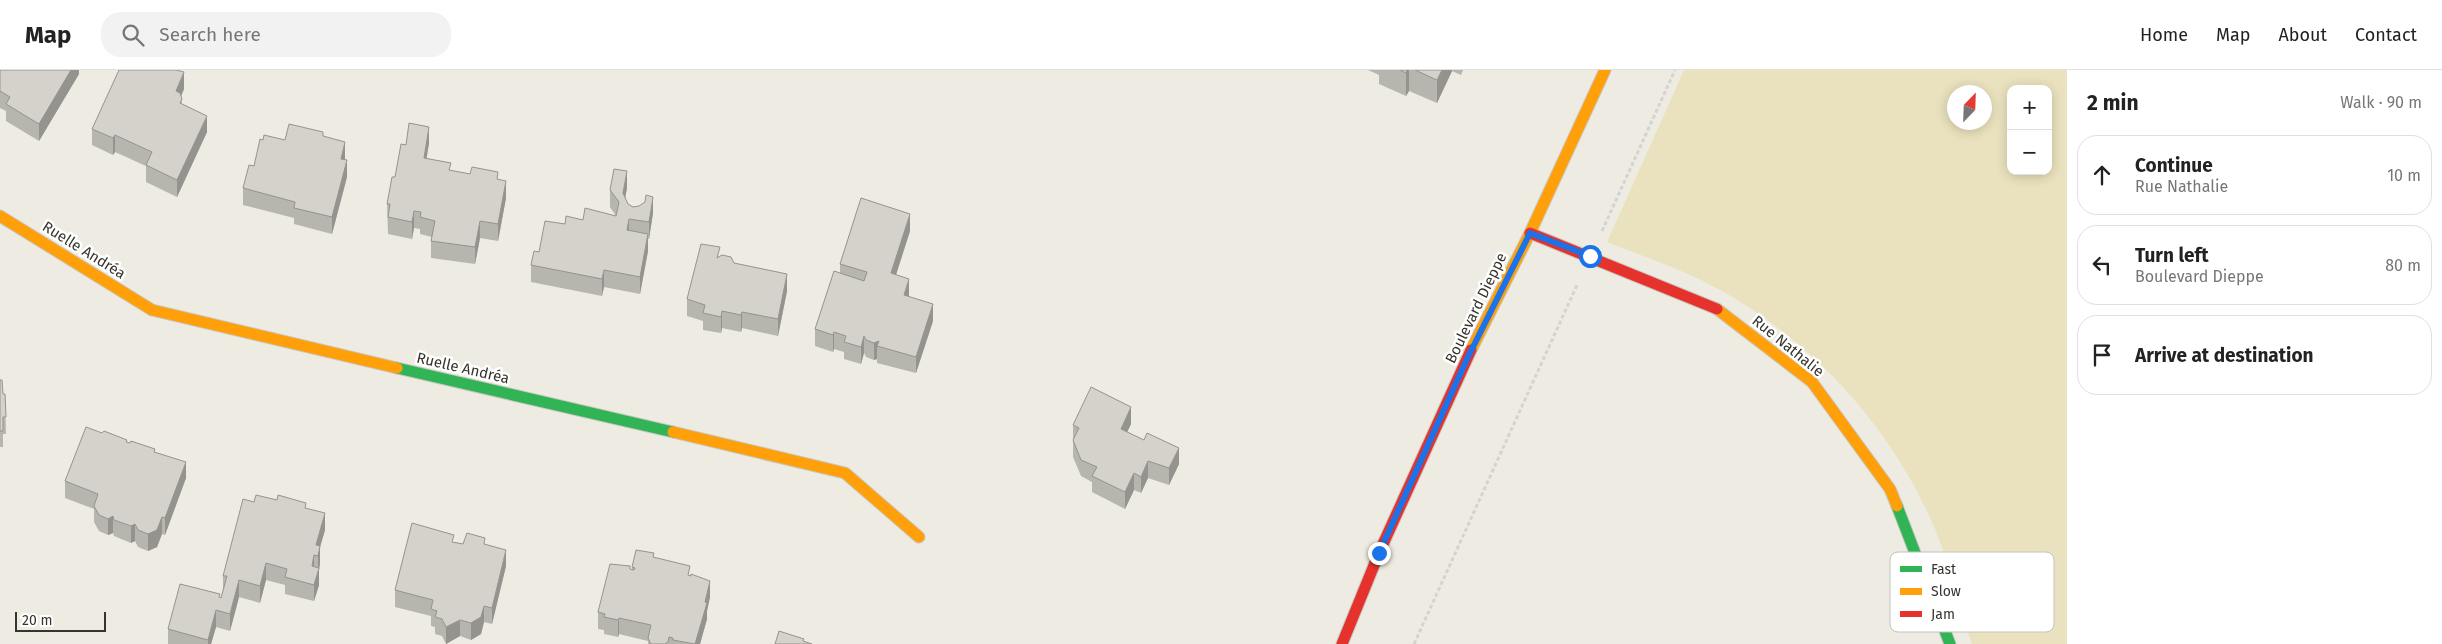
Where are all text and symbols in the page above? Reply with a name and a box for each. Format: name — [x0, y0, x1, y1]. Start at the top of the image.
search box — [101, 12, 451, 57]
text: Map — [25, 21, 71, 49]
icon: search — [119, 21, 147, 49]
text: Search here — [159, 23, 261, 46]
text: Home — [2140, 24, 2188, 46]
text: Map — [2216, 24, 2250, 46]
text: About — [2278, 24, 2327, 46]
text: Contact — [2355, 24, 2417, 46]
north arrow — [1947, 85, 1992, 130]
map controls — [2007, 85, 2052, 175]
button: + — [2007, 85, 2052, 130]
text: 2 min — [2087, 90, 2139, 116]
text: Walk · 90 m — [2340, 93, 2422, 112]
button: − — [2007, 130, 2052, 175]
text: Continue — [2135, 154, 2213, 177]
icon: ahead — [2088, 161, 2116, 189]
text: 10 m — [2387, 166, 2421, 185]
text: Rue Nathalie — [2135, 177, 2228, 196]
street label: Ruelle Andréa — [39, 217, 129, 283]
text: Turn left — [2135, 244, 2209, 267]
route start — [1579, 245, 1602, 268]
street label: Boulevard Dieppe — [1441, 250, 1511, 366]
icon: left — [2088, 251, 2116, 279]
text: 80 m — [2385, 256, 2421, 275]
text: Boulevard Dieppe — [2135, 267, 2264, 286]
street label: Rue Nathalie — [1748, 312, 1828, 380]
icon: arrive — [2088, 341, 2116, 369]
text: Arrive at destination — [2135, 344, 2314, 367]
street label: Ruelle Andréa — [415, 349, 511, 387]
route end — [1368, 542, 1391, 565]
legend — [1890, 552, 2054, 632]
text: Fast — [1931, 561, 1957, 578]
text: Slow — [1931, 583, 1961, 600]
text: Jam — [1931, 606, 1955, 623]
scale bar — [15, 609, 106, 632]
text: 20 m — [22, 612, 52, 629]

